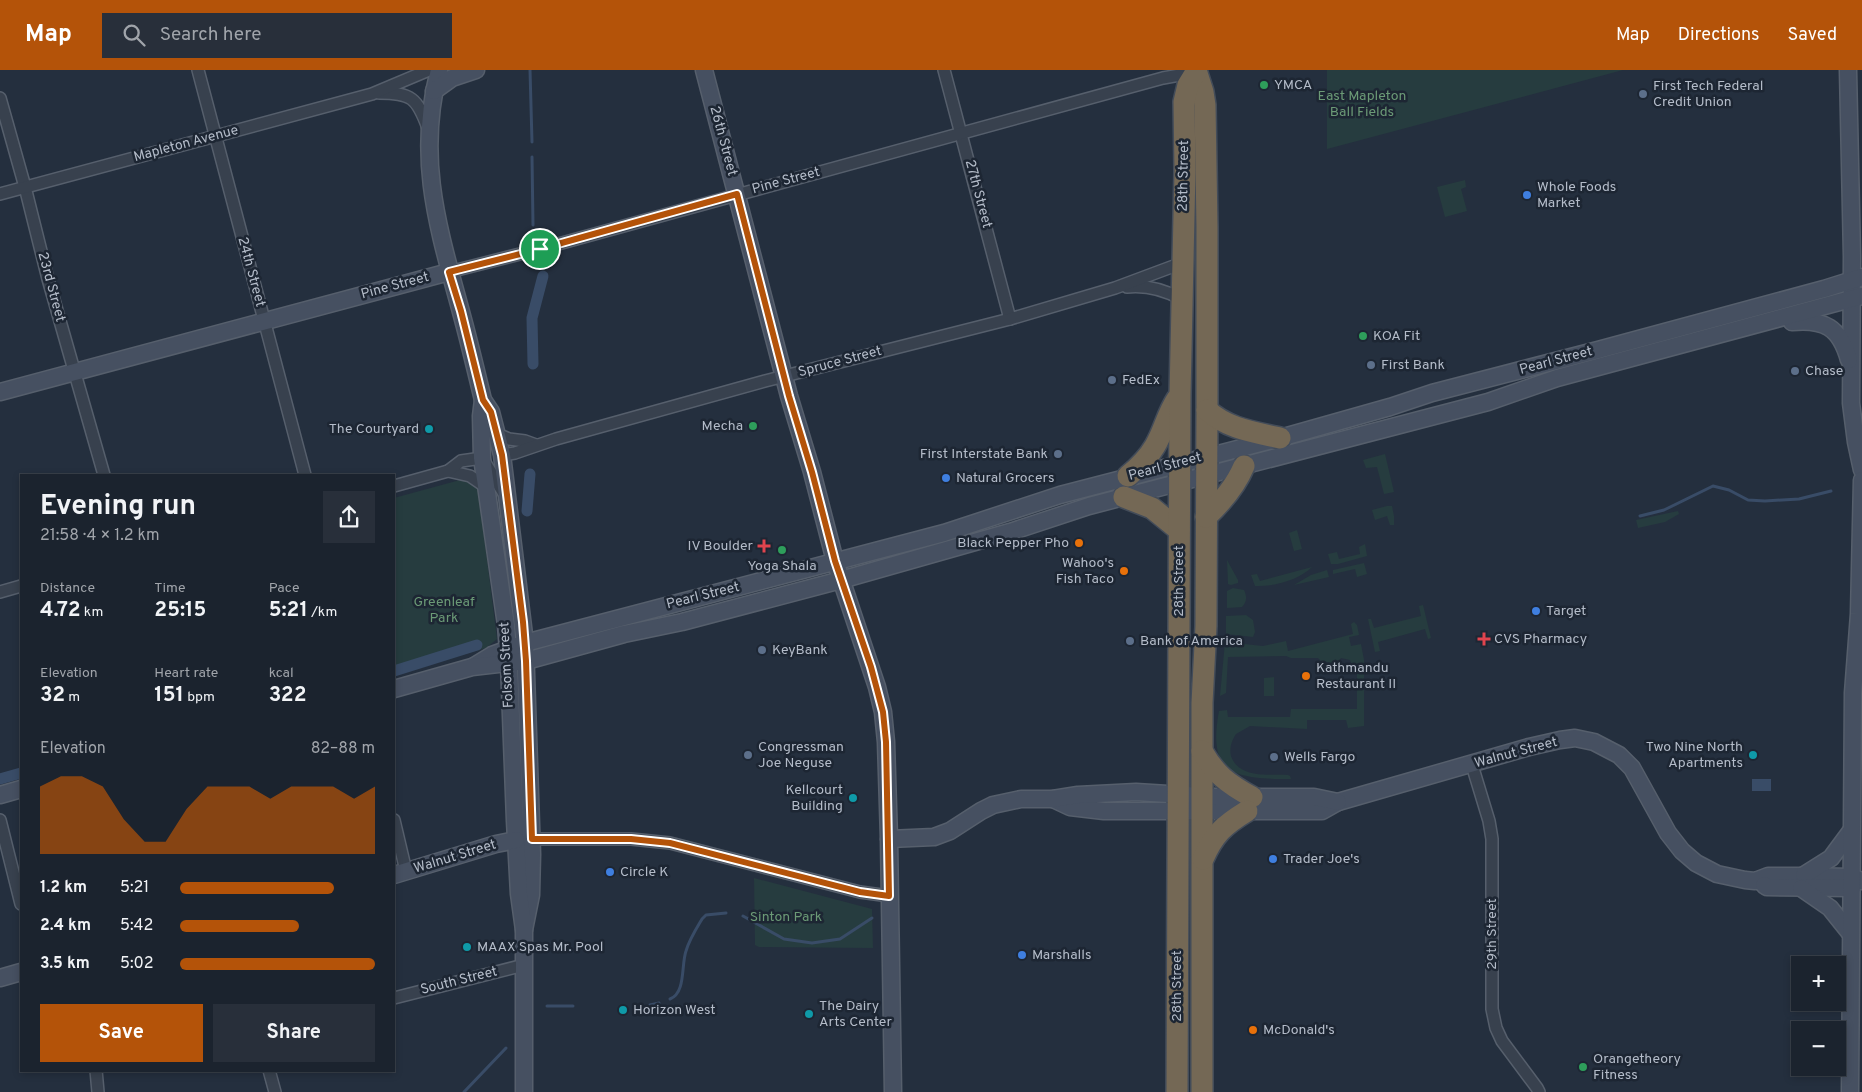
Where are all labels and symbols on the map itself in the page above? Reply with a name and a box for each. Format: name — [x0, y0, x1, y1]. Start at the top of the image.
place label: YMCA — [1274, 77, 1312, 94]
place label: First Tech Federal Credit Union — [1653, 78, 1763, 111]
marker: YMCA — [1258, 79, 1270, 91]
park label: East Mapleton Ball Fields — [1318, 88, 1406, 121]
marker: First Tech Federal Credit Union — [1637, 88, 1649, 100]
street label: 26th Street — [706, 104, 740, 178]
street label: Mapleton Avenue — [132, 122, 240, 166]
street label: 28th Street — [1175, 140, 1193, 212]
street label: 27th Street — [961, 158, 995, 230]
street label: Pine Street — [750, 164, 822, 198]
place label: Whole Foods Market — [1537, 179, 1616, 212]
marker: Whole Foods Market — [1521, 189, 1533, 201]
pin — [519, 228, 561, 270]
street label: 24th Street — [233, 235, 269, 309]
street label: 23rd Street — [33, 250, 69, 324]
street label: Pine Street — [359, 269, 431, 303]
place label: KOA Fit — [1373, 328, 1420, 345]
marker: KOA Fit — [1357, 330, 1369, 342]
street label: Spruce Street — [796, 343, 884, 381]
street label: Pearl Street — [1518, 343, 1594, 379]
place label: First Bank — [1381, 357, 1445, 374]
marker: First Bank — [1365, 359, 1377, 371]
place label: Chase — [1805, 363, 1843, 380]
marker: Chase — [1789, 365, 1801, 377]
place label: FedEx — [1122, 372, 1160, 389]
marker: FedEx — [1106, 374, 1118, 386]
place label: Mecha — [702, 418, 743, 435]
marker: Mecha — [747, 420, 759, 432]
place label: The Courtyard — [329, 421, 419, 438]
marker: The Courtyard — [423, 423, 435, 435]
place label: First Interstate Bank — [920, 446, 1048, 463]
marker: First Interstate Bank — [1052, 448, 1064, 460]
street label: Pearl Street — [1127, 449, 1203, 485]
place label: Natural Grocers — [956, 470, 1054, 487]
marker: Natural Grocers — [940, 472, 952, 484]
place label: Black Pepper Pho — [957, 535, 1069, 552]
marker: Black Pepper Pho — [1073, 537, 1085, 549]
place label: IV Boulder — [688, 538, 754, 555]
marker: IV Boulder — [757, 539, 771, 553]
marker: Yoga Shala — [776, 544, 788, 556]
street label: 28th Street — [1171, 545, 1188, 617]
place label: Wahoo's Fish Taco — [1056, 555, 1114, 588]
place label: Yoga Shala — [747, 558, 817, 575]
marker: Wahoo's Fish Taco — [1118, 565, 1130, 577]
street label: Pearl Street — [665, 579, 741, 613]
park label: Greenleaf Park — [413, 594, 475, 627]
place label: Target — [1546, 603, 1586, 620]
marker: Target — [1530, 605, 1542, 617]
street label: Folsom Street — [496, 622, 518, 708]
place label: CVS Pharmacy — [1494, 631, 1587, 648]
place label: Bank of America — [1140, 633, 1243, 650]
marker: CVS Pharmacy — [1478, 633, 1490, 645]
marker: Bank of America — [1124, 635, 1136, 647]
place label: KeyBank — [772, 642, 828, 659]
marker: KeyBank — [756, 644, 768, 656]
place label: Kathmandu Restaurant II — [1316, 660, 1396, 693]
marker: Kathmandu Restaurant II — [1300, 670, 1312, 682]
street label: Walnut Street — [1473, 734, 1559, 772]
place label: Congressman Joe Neguse — [758, 739, 844, 772]
place label: Two Nine North Apartments — [1646, 739, 1743, 772]
marker: Congressman Joe Neguse — [742, 749, 754, 761]
place label: Wells Fargo — [1284, 749, 1355, 766]
marker: Two Nine North Apartments — [1747, 749, 1759, 761]
marker: Wells Fargo — [1268, 751, 1280, 763]
place label: Kellcourt Building — [785, 782, 843, 815]
marker: Kellcourt Building — [847, 792, 859, 804]
street label: Walnut Street — [412, 836, 498, 878]
place label: Trader Joe's — [1283, 851, 1360, 868]
marker: Trader Joe's — [1267, 853, 1279, 865]
place label: Circle K — [620, 864, 668, 881]
marker: Circle K — [604, 866, 616, 878]
street label: 29th Street — [1484, 898, 1501, 970]
park label: Sinton Park — [750, 909, 822, 926]
place label: MAAX Spas Mr. Pool — [477, 939, 603, 956]
marker: MAAX Spas Mr. Pool — [461, 941, 473, 953]
place label: Marshalls — [1032, 947, 1091, 964]
marker: Marshalls — [1016, 949, 1028, 961]
street label: 28th Street — [1169, 950, 1186, 1022]
street label: South Street — [419, 963, 499, 999]
place label: The Dairy Arts Center — [819, 998, 892, 1031]
place label: Horizon West — [633, 1002, 716, 1019]
marker: Horizon West — [617, 1004, 629, 1016]
marker: The Dairy Arts Center — [803, 1008, 815, 1020]
place label: McDonald's — [1263, 1022, 1335, 1039]
marker: McDonald's — [1247, 1024, 1259, 1036]
place label: Orangetheory Fitness — [1593, 1051, 1681, 1084]
marker: Orangetheory Fitness — [1577, 1061, 1589, 1073]

